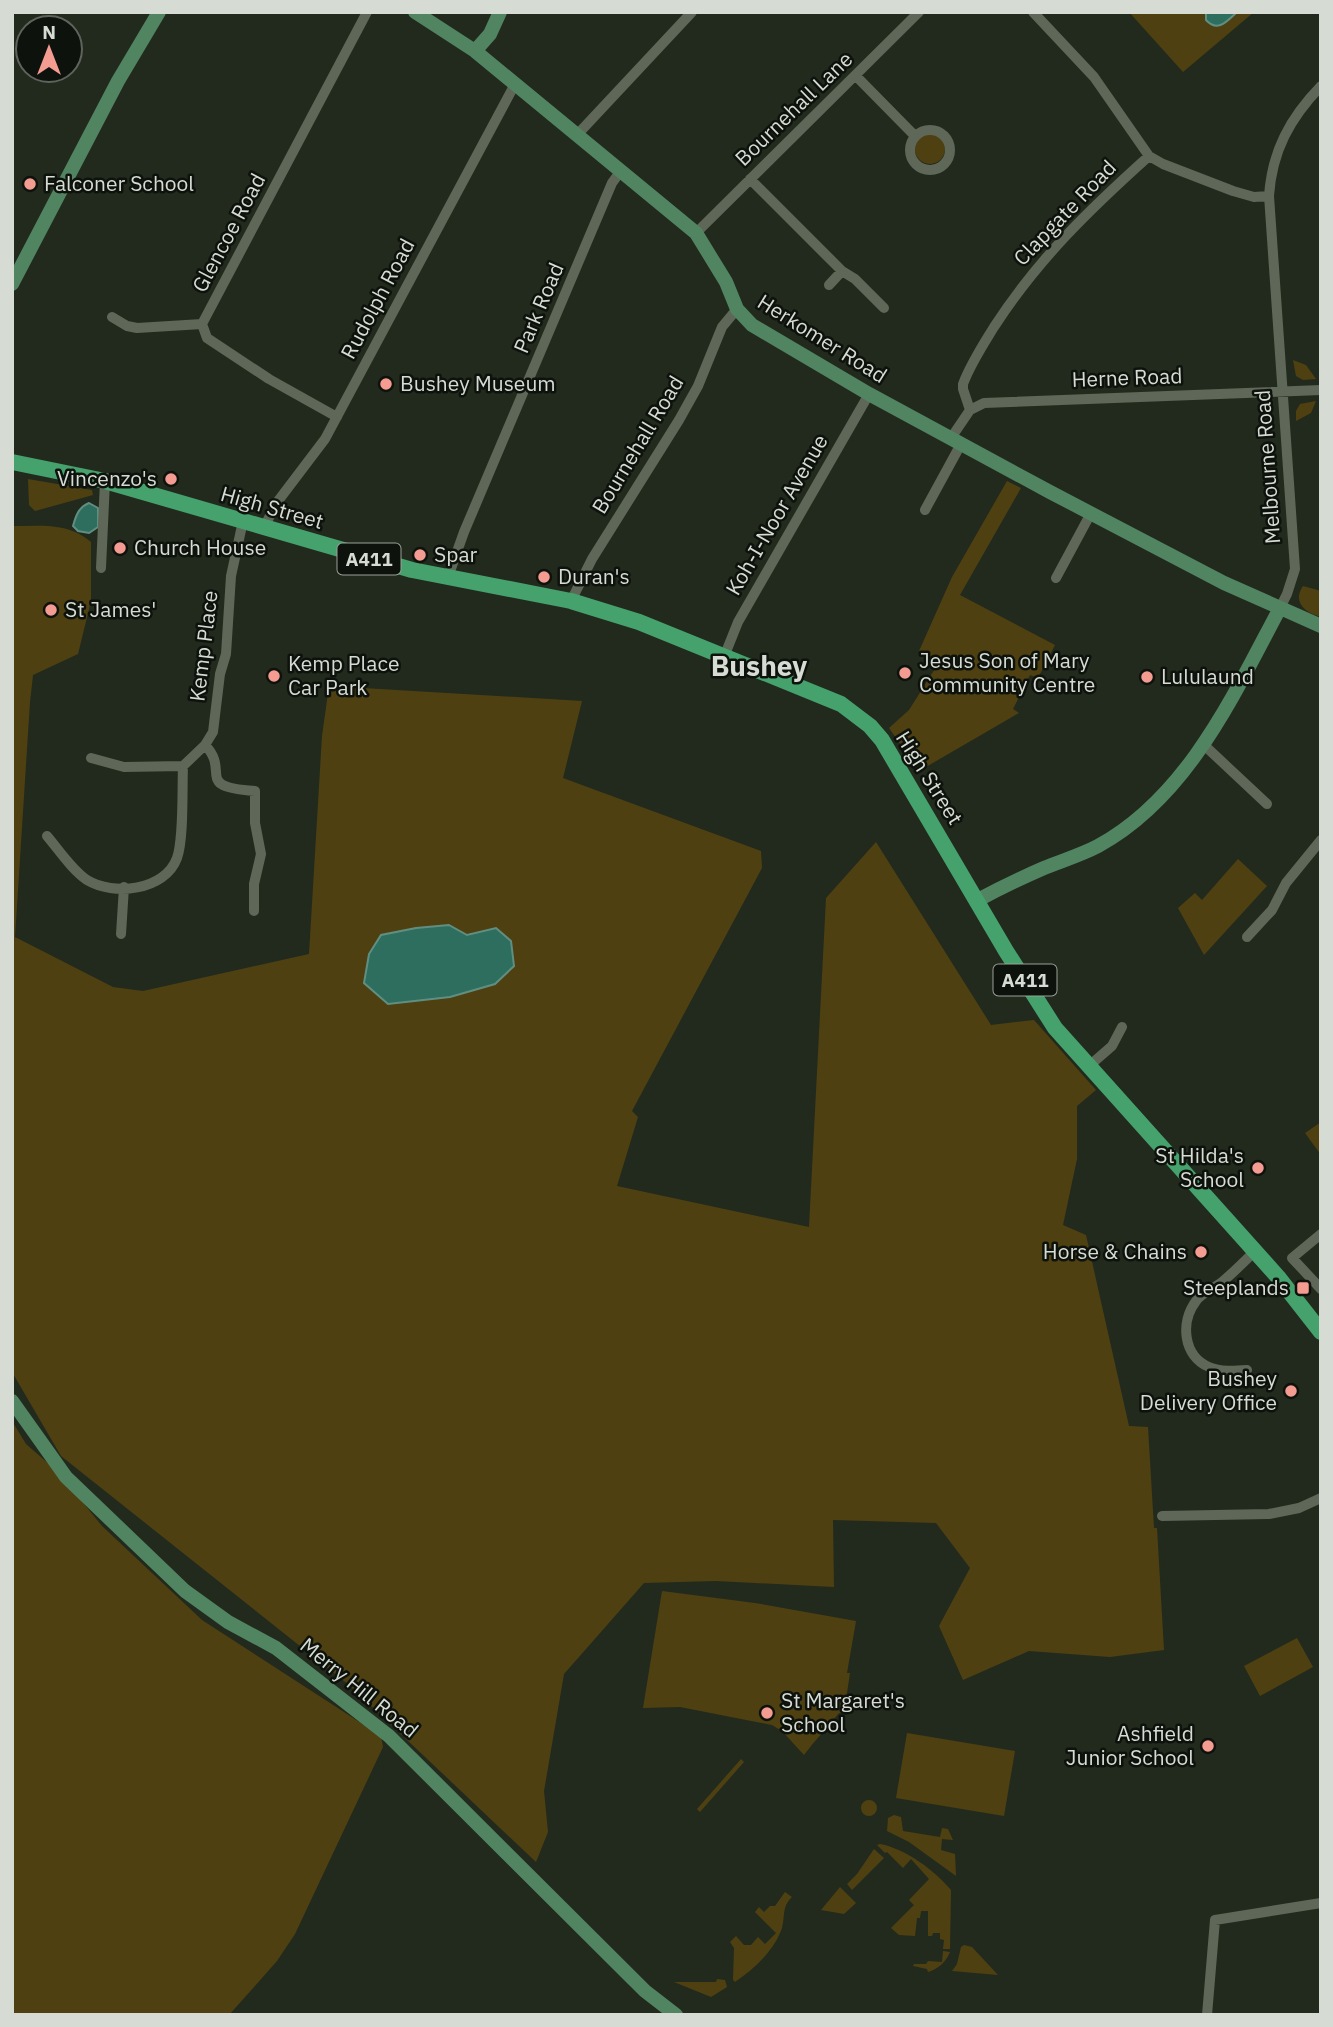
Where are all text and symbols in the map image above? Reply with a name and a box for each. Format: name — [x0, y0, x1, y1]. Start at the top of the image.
north arrow — [14, 14, 84, 84]
text: N — [42, 20, 56, 44]
street label: Bournehall Lane — [728, 45, 858, 172]
street label: Clapgate Road — [1007, 154, 1122, 271]
street label: Glencoe Road — [185, 168, 271, 297]
place label: Falconer School — [44, 169, 194, 197]
marker: Falconer School — [22, 176, 38, 192]
street label: Rudolph Road — [334, 234, 421, 364]
street label: Park Road — [506, 258, 570, 357]
street label: Herkomer Road — [753, 287, 892, 389]
street label: Herne Road — [1071, 361, 1183, 393]
place label: Bushey Museum — [400, 369, 556, 397]
street label: Bournehall Road — [585, 370, 689, 519]
marker: Bushey Museum — [378, 376, 394, 392]
street label: Melbourne Road — [1248, 389, 1286, 545]
street label: Koh-I-Noor Avenue — [719, 429, 834, 600]
place label: Vincenzo's — [57, 464, 157, 492]
marker: Vincenzo's — [163, 471, 179, 487]
street label: High Street — [218, 479, 327, 535]
place label: Church House — [134, 533, 266, 561]
marker: Church House — [112, 540, 128, 556]
place label: Spar — [434, 540, 478, 568]
road number: A411 — [338, 544, 400, 574]
marker: Spar — [412, 547, 428, 563]
place label: Duran's — [558, 562, 630, 590]
marker: Duran's — [536, 569, 552, 585]
street label: Kemp Place — [182, 589, 224, 703]
place label: St James' — [65, 595, 156, 623]
marker: St James' — [43, 602, 59, 618]
place label: Jesus Son of Mary Community Centre — [919, 646, 1095, 698]
district label: Bushey — [711, 647, 807, 684]
place label: Kemp Place Car Park — [288, 649, 399, 701]
place label: Lululaund — [1161, 662, 1254, 690]
marker: Jesus Son of Mary Community Centre — [897, 665, 913, 681]
marker: Kemp Place Car Park — [266, 668, 282, 684]
marker: Lululaund — [1139, 669, 1155, 685]
street label: High Street — [890, 725, 970, 830]
road number: A411 — [993, 964, 1056, 996]
place label: St Hilda's School — [1155, 1141, 1244, 1193]
marker: St Hilda's School — [1250, 1160, 1266, 1176]
place label: Horse & Chains — [1043, 1237, 1187, 1265]
marker: Horse & Chains — [1193, 1244, 1209, 1260]
place label: Steeplands — [1183, 1273, 1289, 1301]
marker: Steeplands — [1295, 1280, 1311, 1296]
place label: Bushey Delivery Office — [1140, 1364, 1278, 1416]
marker: Bushey Delivery Office — [1283, 1383, 1299, 1399]
street label: Merry Hill Road — [295, 1631, 425, 1744]
place label: St Margaret's School — [781, 1686, 905, 1738]
marker: St Margaret's School — [759, 1705, 775, 1721]
place label: Ashfield Junior School — [1066, 1719, 1194, 1771]
marker: Ashfield Junior School — [1200, 1738, 1216, 1754]

